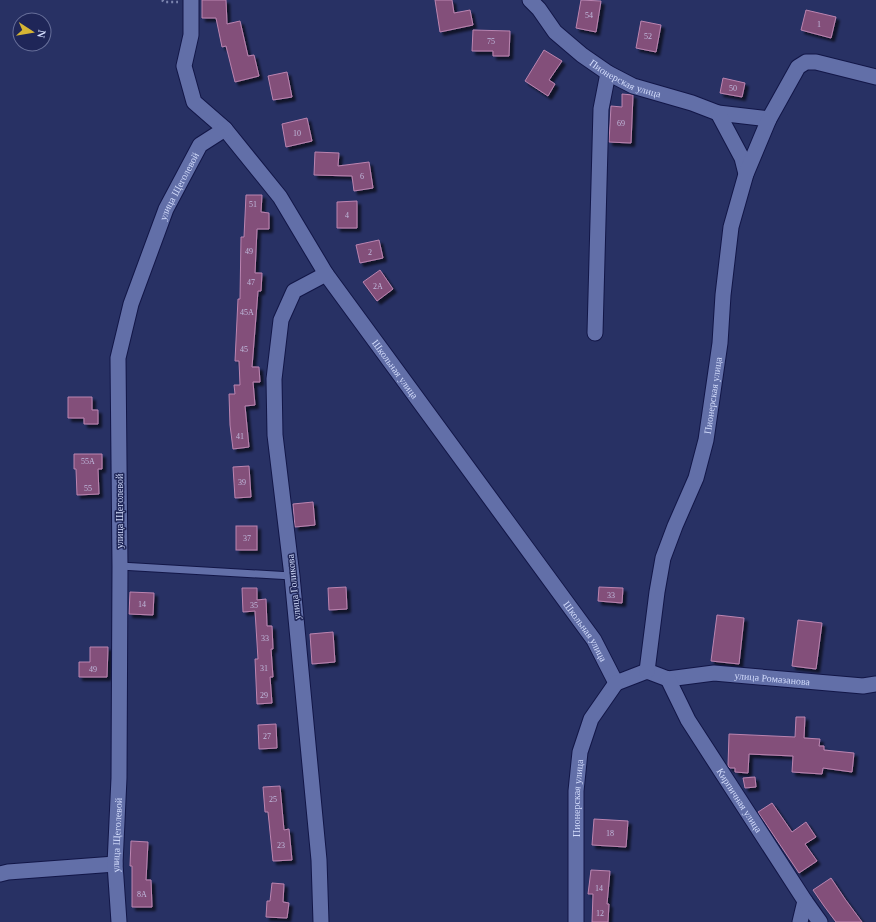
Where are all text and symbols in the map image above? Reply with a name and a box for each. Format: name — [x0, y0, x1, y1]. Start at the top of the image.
house number: 54 — [585, 11, 593, 20]
north arrow — [12, 12, 52, 52]
house number: 1 — [817, 20, 821, 29]
text: N — [35, 29, 48, 39]
house number: 52 — [644, 32, 652, 41]
house number: 75 — [487, 37, 495, 46]
street label: Пионерская улица — [588, 57, 663, 100]
house number: 50 — [729, 84, 737, 93]
house number: 69 — [617, 119, 625, 128]
house number: 10 — [293, 129, 301, 138]
street label: улица Щеголевой — [157, 150, 201, 222]
house number: 6 — [360, 172, 364, 181]
house number: 51 — [249, 200, 257, 209]
house number: 4 — [345, 211, 349, 220]
house number: 49 — [245, 247, 253, 256]
house number: 2 — [368, 248, 372, 257]
house number: 47 — [247, 278, 255, 287]
house number: 2А — [373, 282, 383, 291]
house number: 45А — [240, 308, 254, 317]
street label: Школьная улица — [370, 337, 421, 401]
house number: 45 — [240, 345, 248, 354]
street label: Пионерская улица — [702, 356, 724, 435]
house number: 41 — [236, 432, 244, 441]
house number: 55А — [81, 457, 95, 466]
street label: улица Щеголевой — [114, 473, 125, 548]
house number: 39 — [238, 478, 246, 487]
house number: 55 — [84, 484, 92, 493]
house number: 37 — [243, 534, 251, 543]
street label: улица Голикова — [285, 553, 302, 620]
house number: 33 — [607, 591, 615, 600]
street label: Школьная улица — [561, 599, 609, 664]
house number: 14 — [138, 600, 146, 609]
house number: 35 — [250, 601, 258, 610]
house number: 33 — [261, 634, 269, 643]
house number: 31 — [260, 664, 268, 673]
house number: 49 — [89, 665, 97, 674]
street label: улица Ромазанова — [734, 670, 811, 687]
house number: 29 — [260, 691, 268, 700]
house number: 27 — [263, 732, 271, 741]
street label: Пионерская улица — [571, 758, 585, 837]
street label: Кирпичная улица — [715, 766, 764, 835]
house number: 25 — [269, 795, 277, 804]
street label: улица Щеголевой — [110, 797, 124, 873]
house number: 18 — [606, 829, 614, 838]
house number: 23 — [277, 841, 285, 850]
house number: 14 — [595, 884, 603, 893]
house number: 8А — [137, 890, 147, 899]
house number: 12 — [596, 909, 604, 918]

